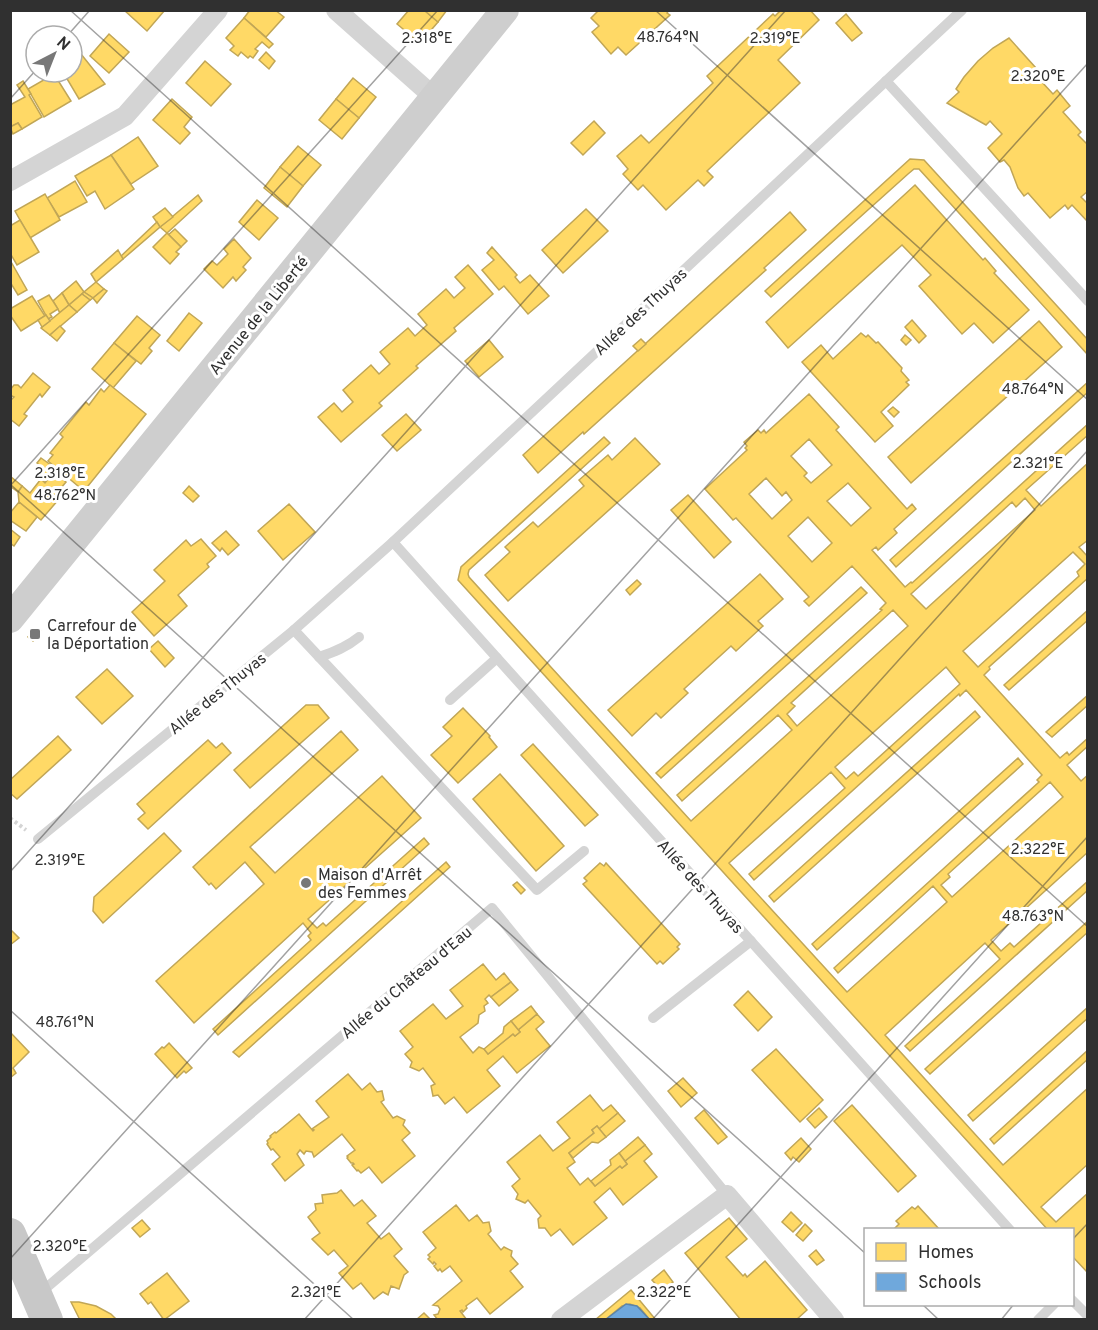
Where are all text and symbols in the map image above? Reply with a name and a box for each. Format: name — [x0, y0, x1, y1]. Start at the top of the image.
north arrow — [24, 24, 84, 84]
text: 48.764°N — [637, 29, 699, 48]
text: 2.318°E — [401, 30, 453, 49]
text: 2.319°E — [749, 30, 801, 49]
text: N — [52, 33, 74, 56]
text: 2.320°E — [1010, 68, 1066, 87]
street label: Avenue de la Liberté — [206, 253, 314, 380]
street label: Allée des Thuyas — [591, 264, 692, 361]
text: 48.764°N — [1002, 381, 1064, 400]
text: 2.321°E — [1012, 455, 1064, 474]
text: 2.318°E — [34, 465, 86, 484]
text: 48.762°N — [34, 487, 96, 506]
place label: Carrefour de la Déportation — [47, 617, 149, 655]
marker: Carrefour de la Déportation — [28, 627, 42, 641]
street label: Allée des Thuyas — [165, 649, 271, 740]
street label: Allée des Thuyas — [652, 836, 747, 939]
text: 2.322°E — [1011, 841, 1065, 860]
text: 2.319°E — [34, 852, 86, 871]
place label: Maison d'Arrêt des Femmes — [318, 866, 422, 904]
marker: Maison d'Arrêt des Femmes — [299, 876, 313, 890]
text: 48.763°N — [1002, 908, 1064, 927]
street label: Allée du Château d'Eau — [338, 923, 477, 1044]
text: 48.761°N — [36, 1014, 94, 1033]
legend — [864, 1228, 1074, 1306]
text: 2.320°E — [32, 1238, 88, 1257]
text: Homes — [918, 1242, 974, 1265]
text: Schools — [918, 1272, 981, 1295]
text: 2.321°E — [290, 1284, 342, 1303]
text: 2.322°E — [637, 1284, 691, 1303]

